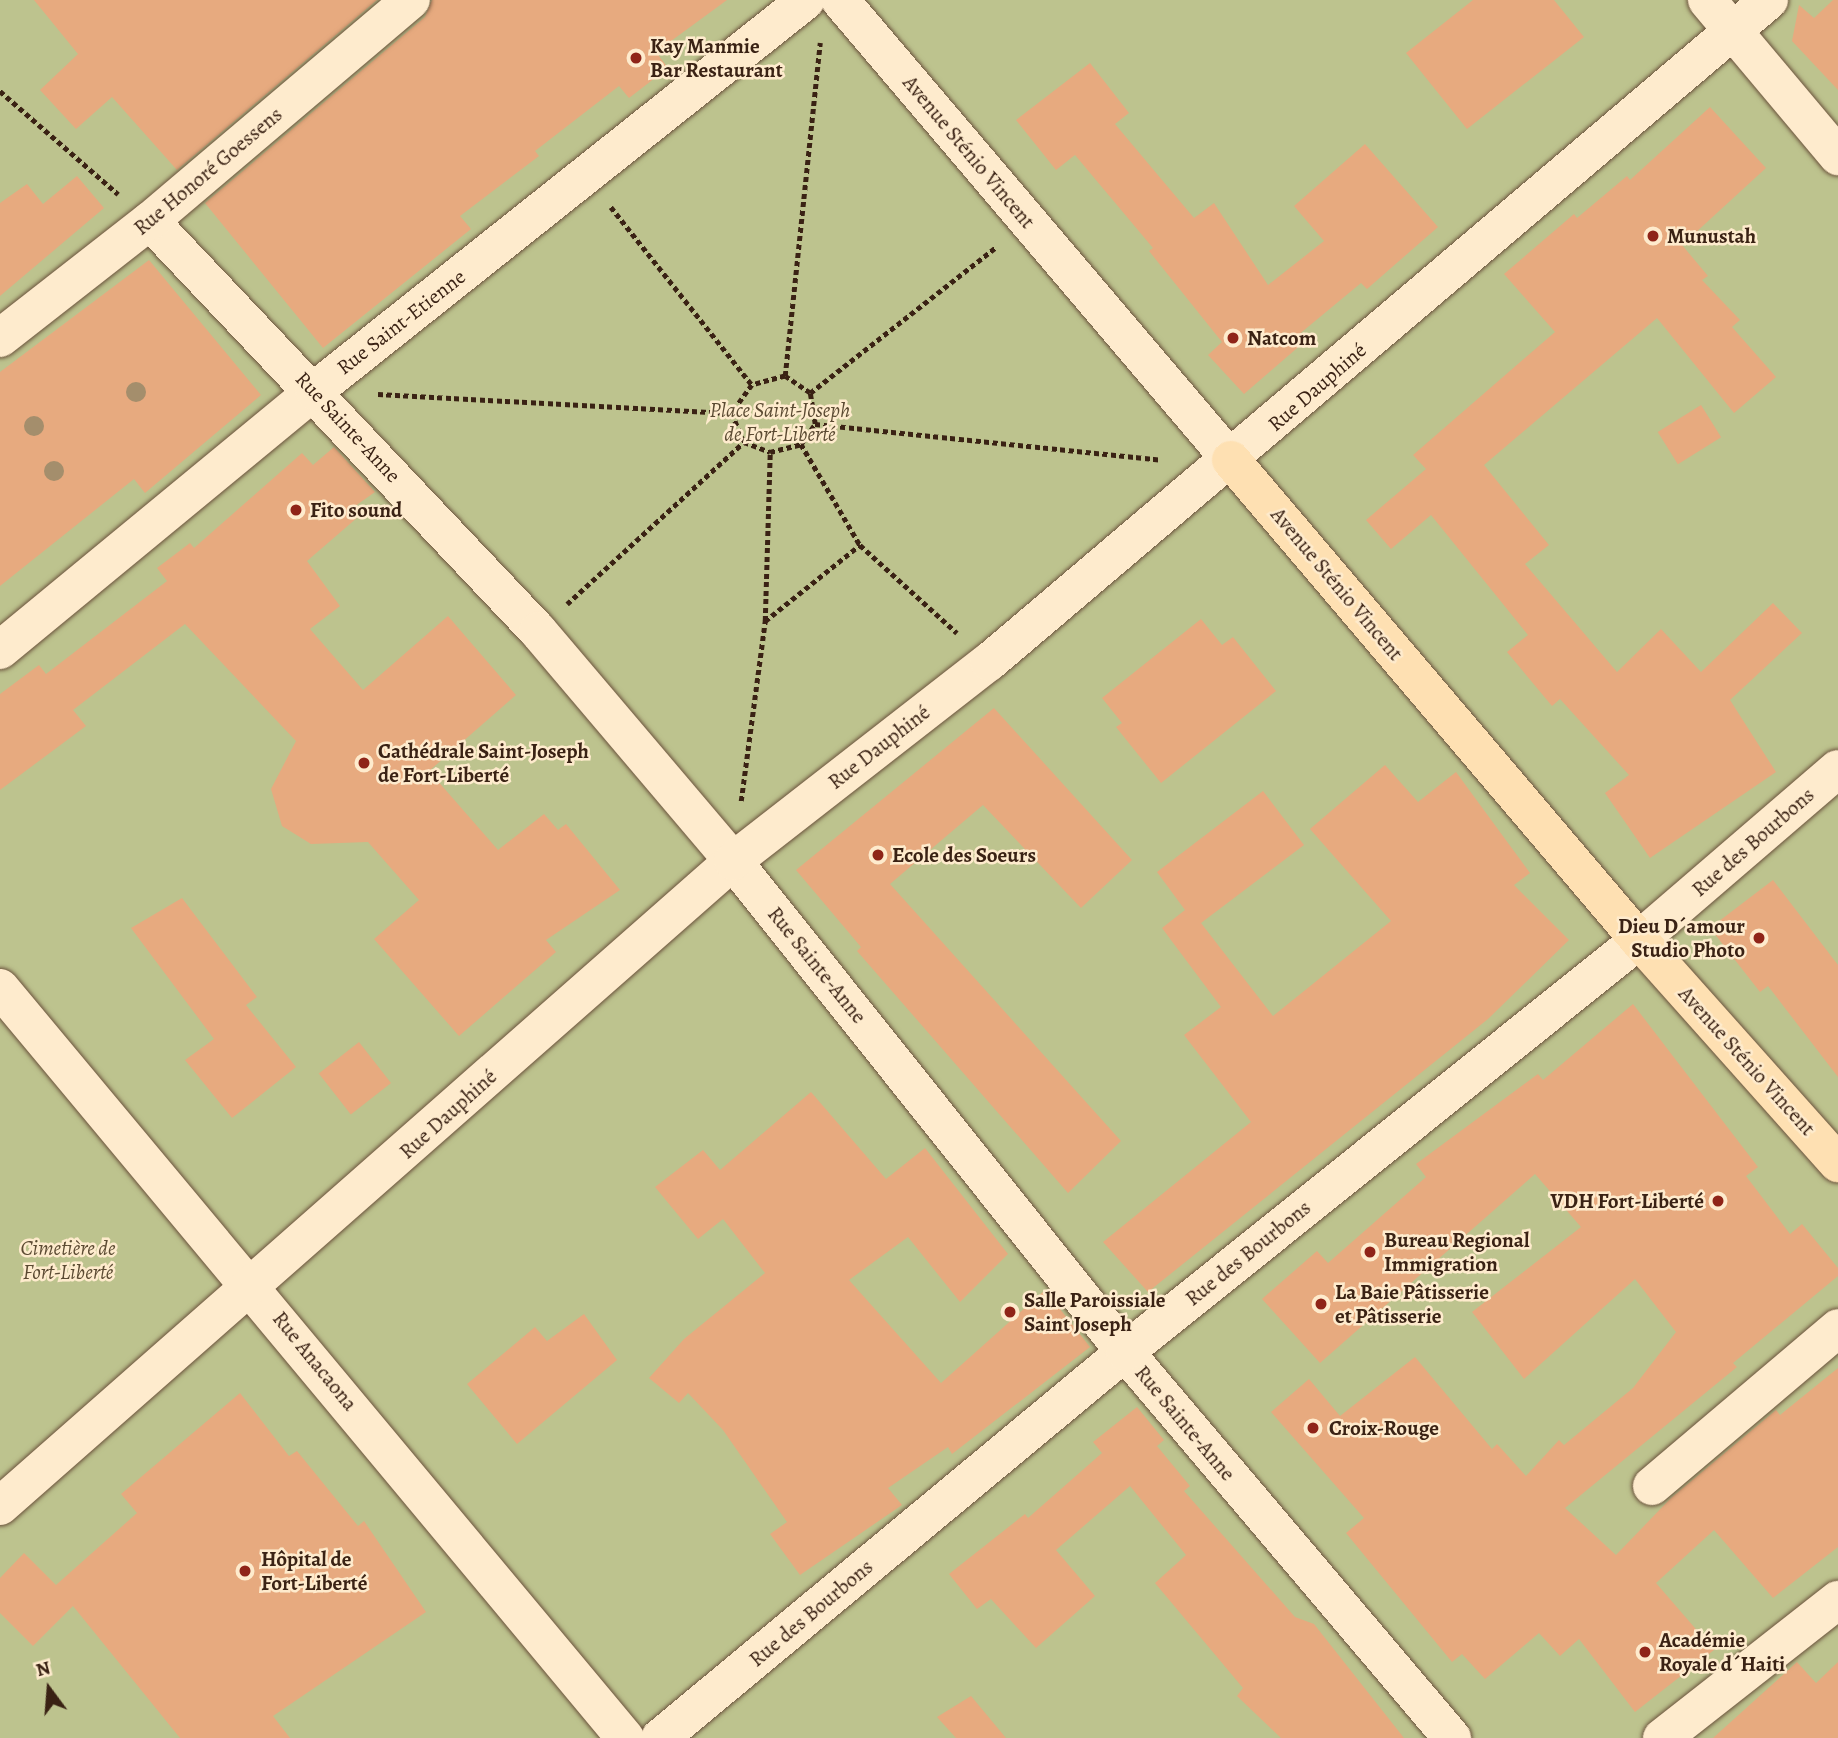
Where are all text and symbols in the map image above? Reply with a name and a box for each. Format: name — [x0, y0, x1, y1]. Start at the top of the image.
place label: Kay Manmie Bar Restaurant — [650, 33, 783, 83]
marker: Kay Manmie Bar Restaurant — [628, 50, 644, 66]
street label: Avenue Sténio Vincent — [898, 70, 1040, 234]
street label: Rue Honoré Goessens — [129, 102, 287, 240]
place label: Munustah — [1667, 223, 1756, 249]
marker: Munustah — [1645, 228, 1661, 244]
street label: Rue Saint-Etienne — [332, 264, 470, 380]
place label: Natcom — [1247, 325, 1316, 351]
marker: Natcom — [1225, 330, 1241, 346]
street label: Rue Dauphiné — [1263, 337, 1371, 437]
street label: Rue Sainte-Anne — [290, 366, 406, 488]
park label: Place Saint-Joseph de Fort-Liberté — [710, 397, 850, 447]
place label: Fito sound — [310, 497, 402, 523]
marker: Fito sound — [288, 502, 304, 518]
street label: Avenue Sténio Vincent — [1266, 502, 1408, 666]
street label: Rue Dauphiné — [823, 699, 935, 795]
place label: Cathédrale Saint-Joseph de Fort-Liberté — [378, 738, 589, 788]
marker: Cathédrale Saint-Joseph de Fort-Liberté — [356, 755, 372, 771]
street label: Rue des Bourbons — [1687, 782, 1819, 902]
place label: Ecole des Soeurs — [892, 842, 1036, 868]
marker: Ecole des Soeurs — [870, 847, 886, 863]
street label: Rue Sainte-Anne — [762, 902, 872, 1028]
place label: Dieu D´amour Studio Photo — [1618, 913, 1745, 963]
marker: Dieu D´amour Studio Photo — [1751, 930, 1767, 946]
street label: Avenue Sténio Vincent — [1673, 981, 1821, 1141]
street label: Rue Dauphiné — [394, 1064, 502, 1164]
place label: VDH Fort-Liberté — [1551, 1188, 1704, 1214]
marker: VDH Fort-Liberté — [1710, 1193, 1726, 1209]
street label: Rue des Bourbons — [1180, 1195, 1316, 1311]
place label: Bureau Regional Immigration — [1384, 1227, 1529, 1277]
park label: Cimetière de Fort-Liberté — [20, 1235, 116, 1285]
marker: Bureau Regional Immigration — [1362, 1244, 1378, 1260]
place label: La Baie Pâtisserie et Pâtisserie — [1335, 1279, 1489, 1329]
place label: Salle Paroissiale Saint Joseph — [1024, 1287, 1165, 1337]
marker: La Baie Pâtisserie et Pâtisserie — [1313, 1296, 1329, 1312]
marker: Salle Paroissiale Saint Joseph — [1002, 1304, 1018, 1320]
street label: Rue Anacaona — [267, 1306, 363, 1416]
street label: Rue Sainte-Anne — [1130, 1360, 1240, 1486]
place label: Croix-Rouge — [1329, 1415, 1439, 1441]
marker: Croix-Rouge — [1303, 1418, 1323, 1438]
place label: Hôpital de Fort-Liberté — [261, 1546, 367, 1596]
street label: Rue des Bourbons — [744, 1554, 878, 1672]
marker: Hôpital de Fort-Liberté — [235, 1561, 255, 1581]
place label: Académie Royale d´Haiti — [1659, 1627, 1785, 1677]
marker: Académie Royale d´Haiti — [1637, 1644, 1653, 1660]
north arrow — [14, 1654, 84, 1724]
text: N — [33, 1654, 53, 1683]

